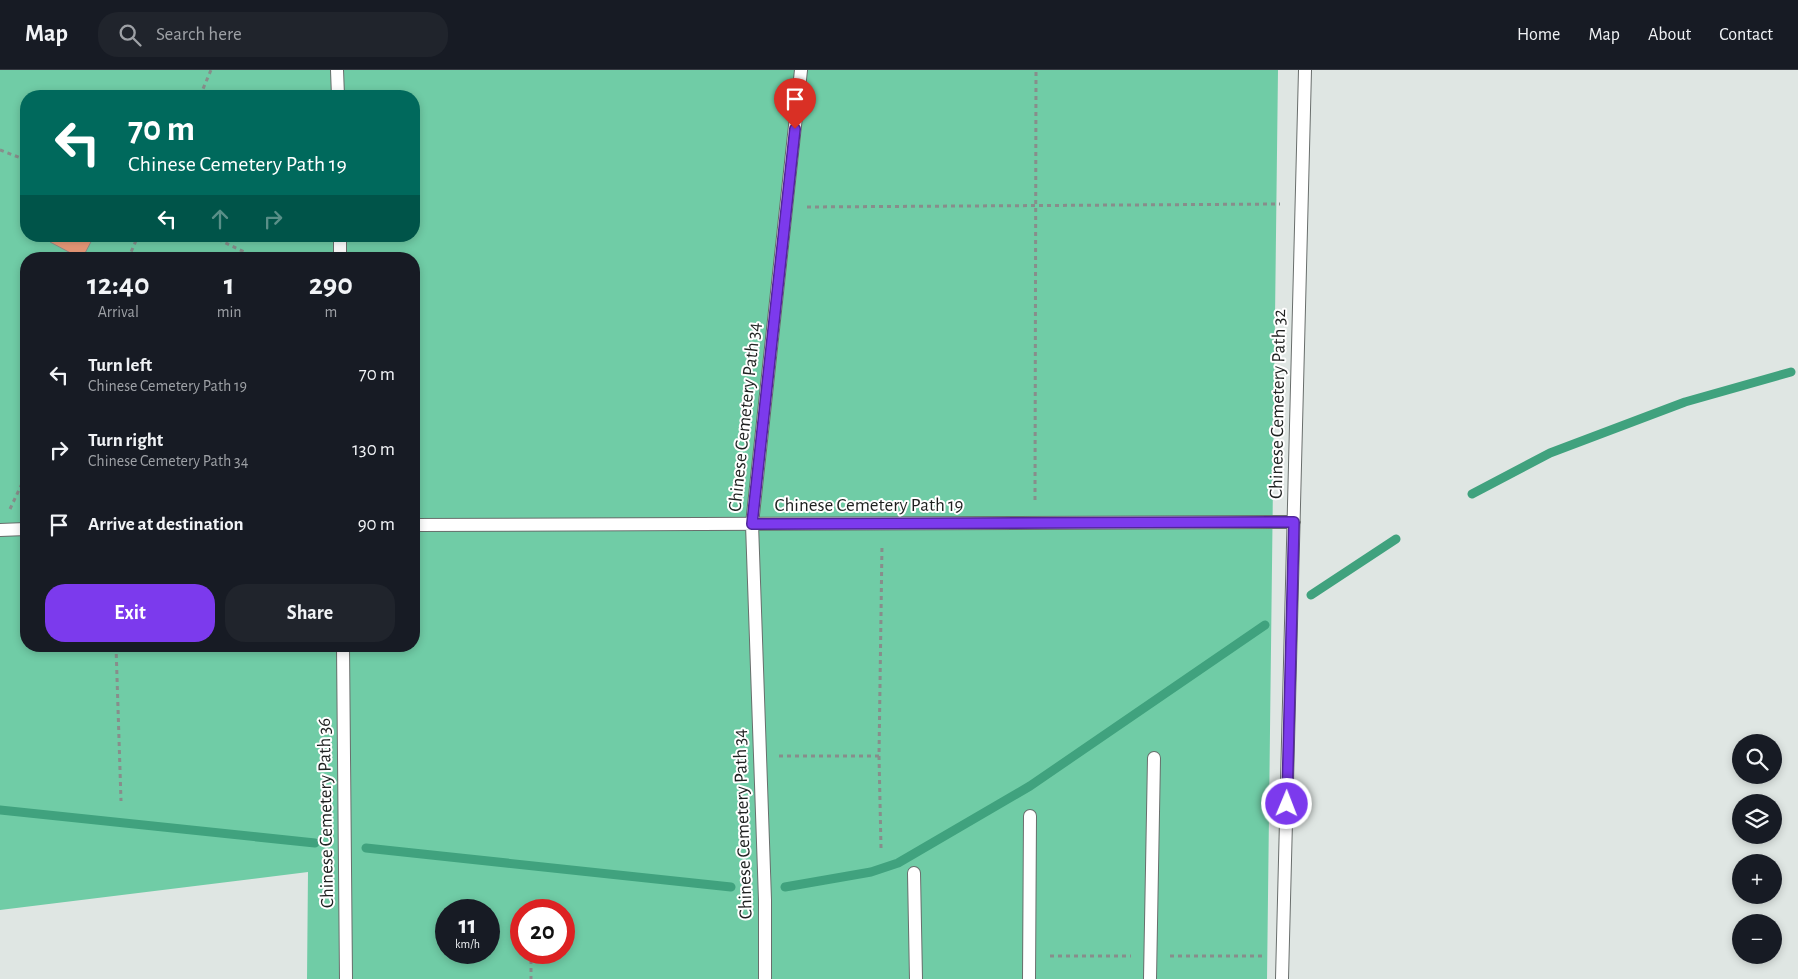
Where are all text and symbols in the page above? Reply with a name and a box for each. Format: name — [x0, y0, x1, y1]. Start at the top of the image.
search box — [98, 12, 448, 57]
icon: search — [116, 21, 144, 49]
text: Map — [25, 22, 68, 46]
text: Search here — [156, 25, 242, 44]
text: Home — [1517, 26, 1560, 44]
text: Map — [1588, 26, 1620, 44]
text: About — [1648, 26, 1691, 44]
text: Contact — [1719, 26, 1773, 44]
pin — [774, 78, 816, 129]
icon: arrive — [781, 85, 809, 113]
icon: left — [45, 110, 110, 175]
text: 70 m — [128, 112, 195, 147]
text: Chinese Cemetery Path 19 — [128, 153, 347, 175]
icon: left — [153, 205, 181, 233]
icon: ahead — [206, 205, 234, 233]
icon: right — [259, 205, 287, 233]
text: 12:40 — [87, 270, 150, 300]
text: 1 — [224, 270, 235, 300]
text: 290 — [309, 270, 353, 300]
text: Arrival — [98, 304, 139, 320]
text: min — [217, 304, 242, 320]
text: m — [324, 304, 337, 320]
street label: Chinese Cemetery Path 32 — [1267, 309, 1289, 499]
street label: Chinese Cemetery Path 34 — [726, 321, 764, 513]
text: Turn left — [88, 356, 152, 375]
icon: left — [45, 361, 73, 389]
text: 70 m — [359, 365, 395, 384]
text: Chinese Cemetery Path 19 — [88, 378, 247, 394]
text: Turn right — [88, 431, 163, 450]
icon: right — [45, 436, 73, 464]
text: 130 m — [352, 440, 395, 459]
text: Chinese Cemetery Path 34 — [88, 453, 248, 469]
street label: Chinese Cemetery Path 19 — [775, 496, 964, 515]
icon: arrive — [45, 511, 73, 539]
text: Arrive at destination — [88, 515, 244, 534]
text: 90 m — [358, 515, 395, 534]
button: Exit — [45, 584, 215, 642]
button: Share — [225, 584, 395, 642]
street label: Chinese Cemetery Path 36 — [315, 718, 337, 908]
street label: Chinese Cemetery Path 34 — [730, 728, 756, 920]
map controls — [1732, 734, 1782, 964]
button: search — [1732, 734, 1782, 784]
position arrow — [1260, 777, 1312, 829]
button: layers — [1732, 794, 1782, 844]
button: + — [1732, 854, 1782, 904]
speed limit sign: 20 — [510, 899, 575, 964]
text: 11 — [458, 913, 477, 938]
button: − — [1732, 914, 1782, 964]
text: km/h — [455, 938, 480, 950]

